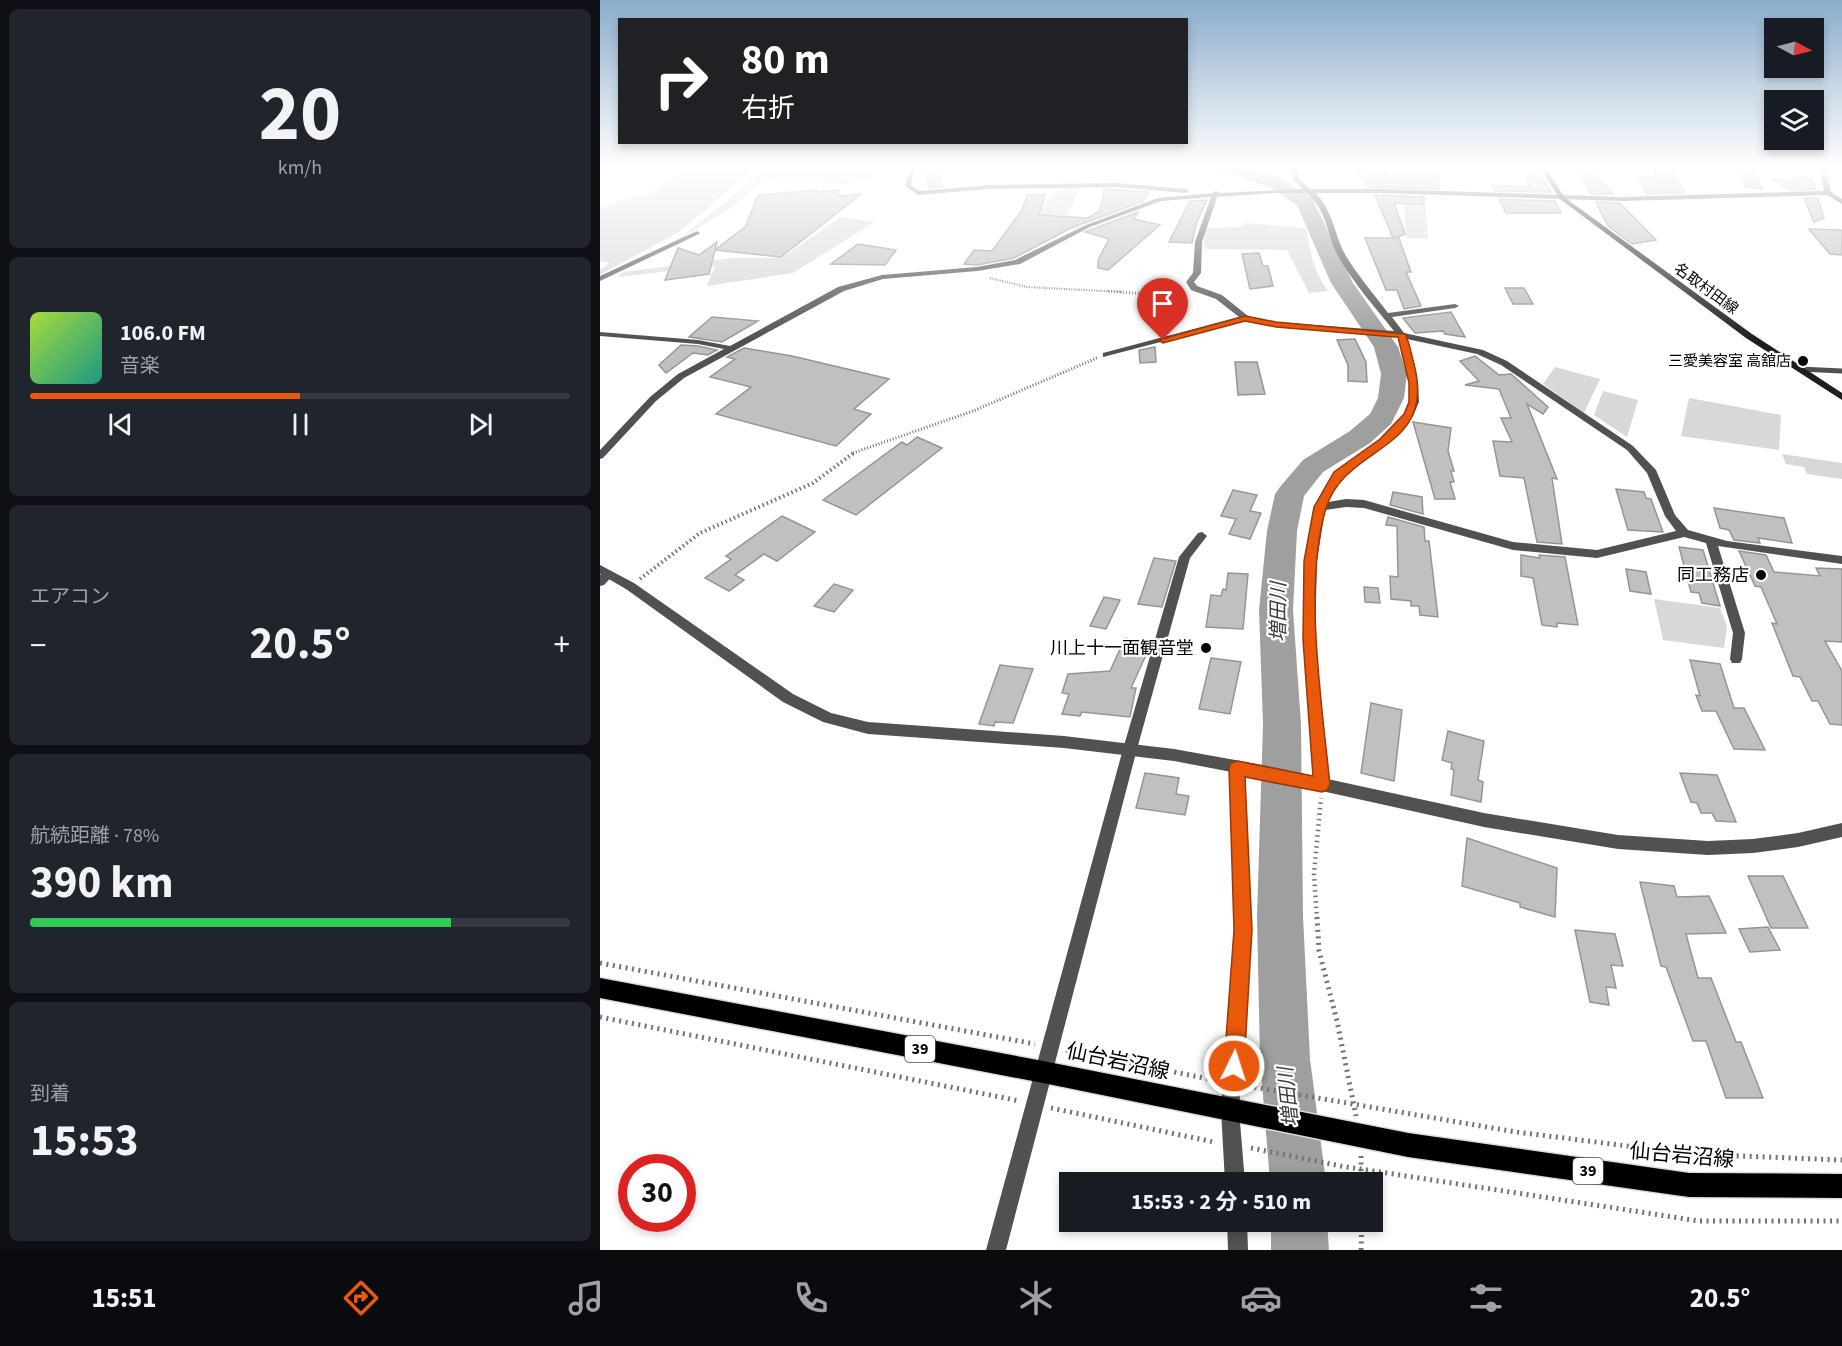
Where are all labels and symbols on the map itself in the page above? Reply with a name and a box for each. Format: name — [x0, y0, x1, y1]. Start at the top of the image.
north arrow — [1764, 18, 1824, 78]
street label: 名取村田線 — [1669, 258, 1743, 320]
pin — [1137, 278, 1188, 340]
place label: 三愛美容室 高舘店 — [1668, 351, 1791, 372]
marker: 三愛美容室 高舘店 — [1796, 354, 1810, 368]
place label: 同工務店 — [1677, 563, 1749, 588]
marker: 同工務店 — [1754, 568, 1768, 582]
water label: 増田川 — [1265, 580, 1293, 642]
place label: 川上十一面観音堂 — [1050, 636, 1194, 661]
marker: 川上十一面観音堂 — [1199, 641, 1213, 655]
position arrow — [1202, 1034, 1266, 1098]
street label: 仙台岩沼線 — [1064, 1035, 1172, 1087]
road number: 39 — [905, 1036, 935, 1062]
water label: 増田川 — [1272, 1064, 1306, 1128]
street label: 仙台岩沼線 — [1628, 1135, 1736, 1175]
speed limit sign: 30 — [618, 1154, 696, 1232]
road number: 39 — [1573, 1158, 1603, 1184]

